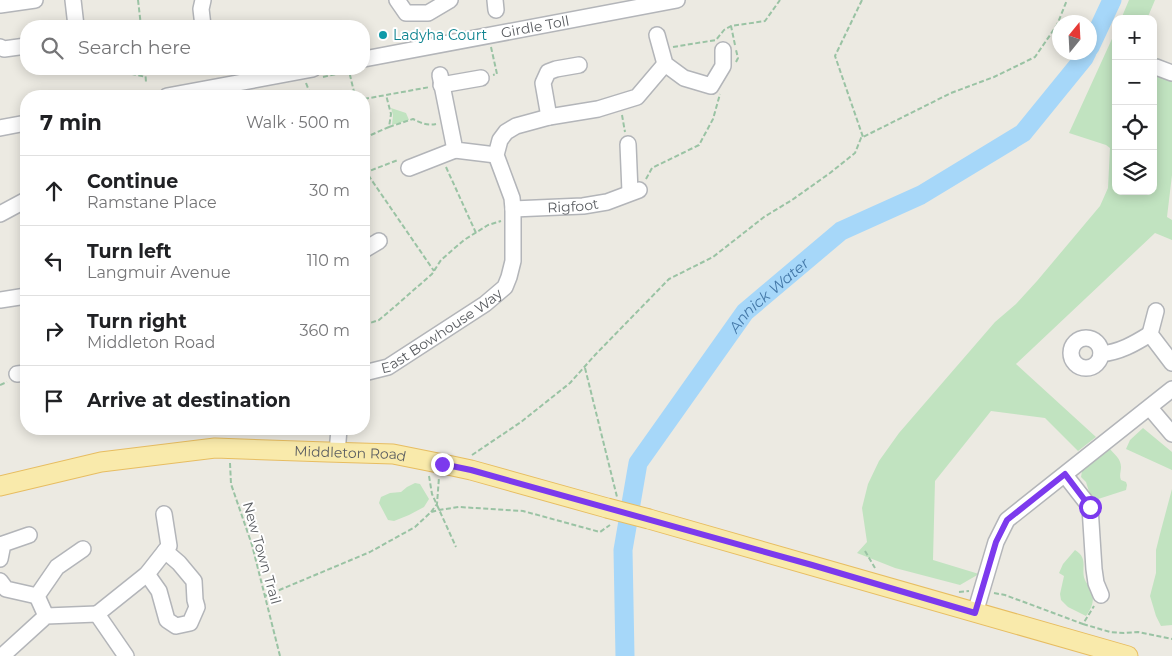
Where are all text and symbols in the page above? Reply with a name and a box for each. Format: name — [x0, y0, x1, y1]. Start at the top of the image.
street label: Girdle Toll — [499, 12, 571, 42]
north arrow — [1052, 15, 1097, 60]
map controls — [1112, 15, 1157, 195]
button: + — [1112, 15, 1157, 60]
search box — [20, 20, 370, 75]
place label: Ladyha Court — [393, 26, 488, 44]
marker: Ladyha Court — [377, 29, 389, 41]
icon: search — [38, 34, 66, 62]
text: Search here — [78, 36, 191, 59]
button: − — [1112, 60, 1157, 105]
button: locate — [1112, 105, 1157, 150]
text: 7 min — [40, 110, 102, 135]
text: Walk · 500 m — [246, 113, 350, 132]
button: layers — [1112, 150, 1157, 195]
text: Continue — [87, 170, 178, 193]
icon: ahead — [40, 177, 68, 205]
text: 30 m — [309, 181, 350, 200]
text: Ramstane Place — [87, 193, 217, 212]
street label: Rigfoot — [547, 195, 600, 217]
text: Turn left — [87, 240, 172, 263]
icon: left — [40, 247, 68, 275]
text: 110 m — [307, 251, 350, 270]
water label: Annick Water — [723, 252, 813, 337]
text: Langmuir Avenue — [87, 263, 231, 282]
street label: East Bowhouse Way — [379, 284, 506, 377]
text: Turn right — [87, 310, 187, 333]
icon: right — [40, 317, 68, 345]
text: 360 m — [299, 321, 350, 340]
text: Middleton Road — [87, 333, 215, 352]
icon: arrive — [40, 387, 68, 415]
text: Arrive at destination — [87, 389, 291, 412]
street label: Middleton Road — [294, 442, 408, 465]
route end — [431, 453, 454, 476]
route start — [1079, 496, 1102, 519]
street label: New Town Trail — [239, 500, 285, 606]

